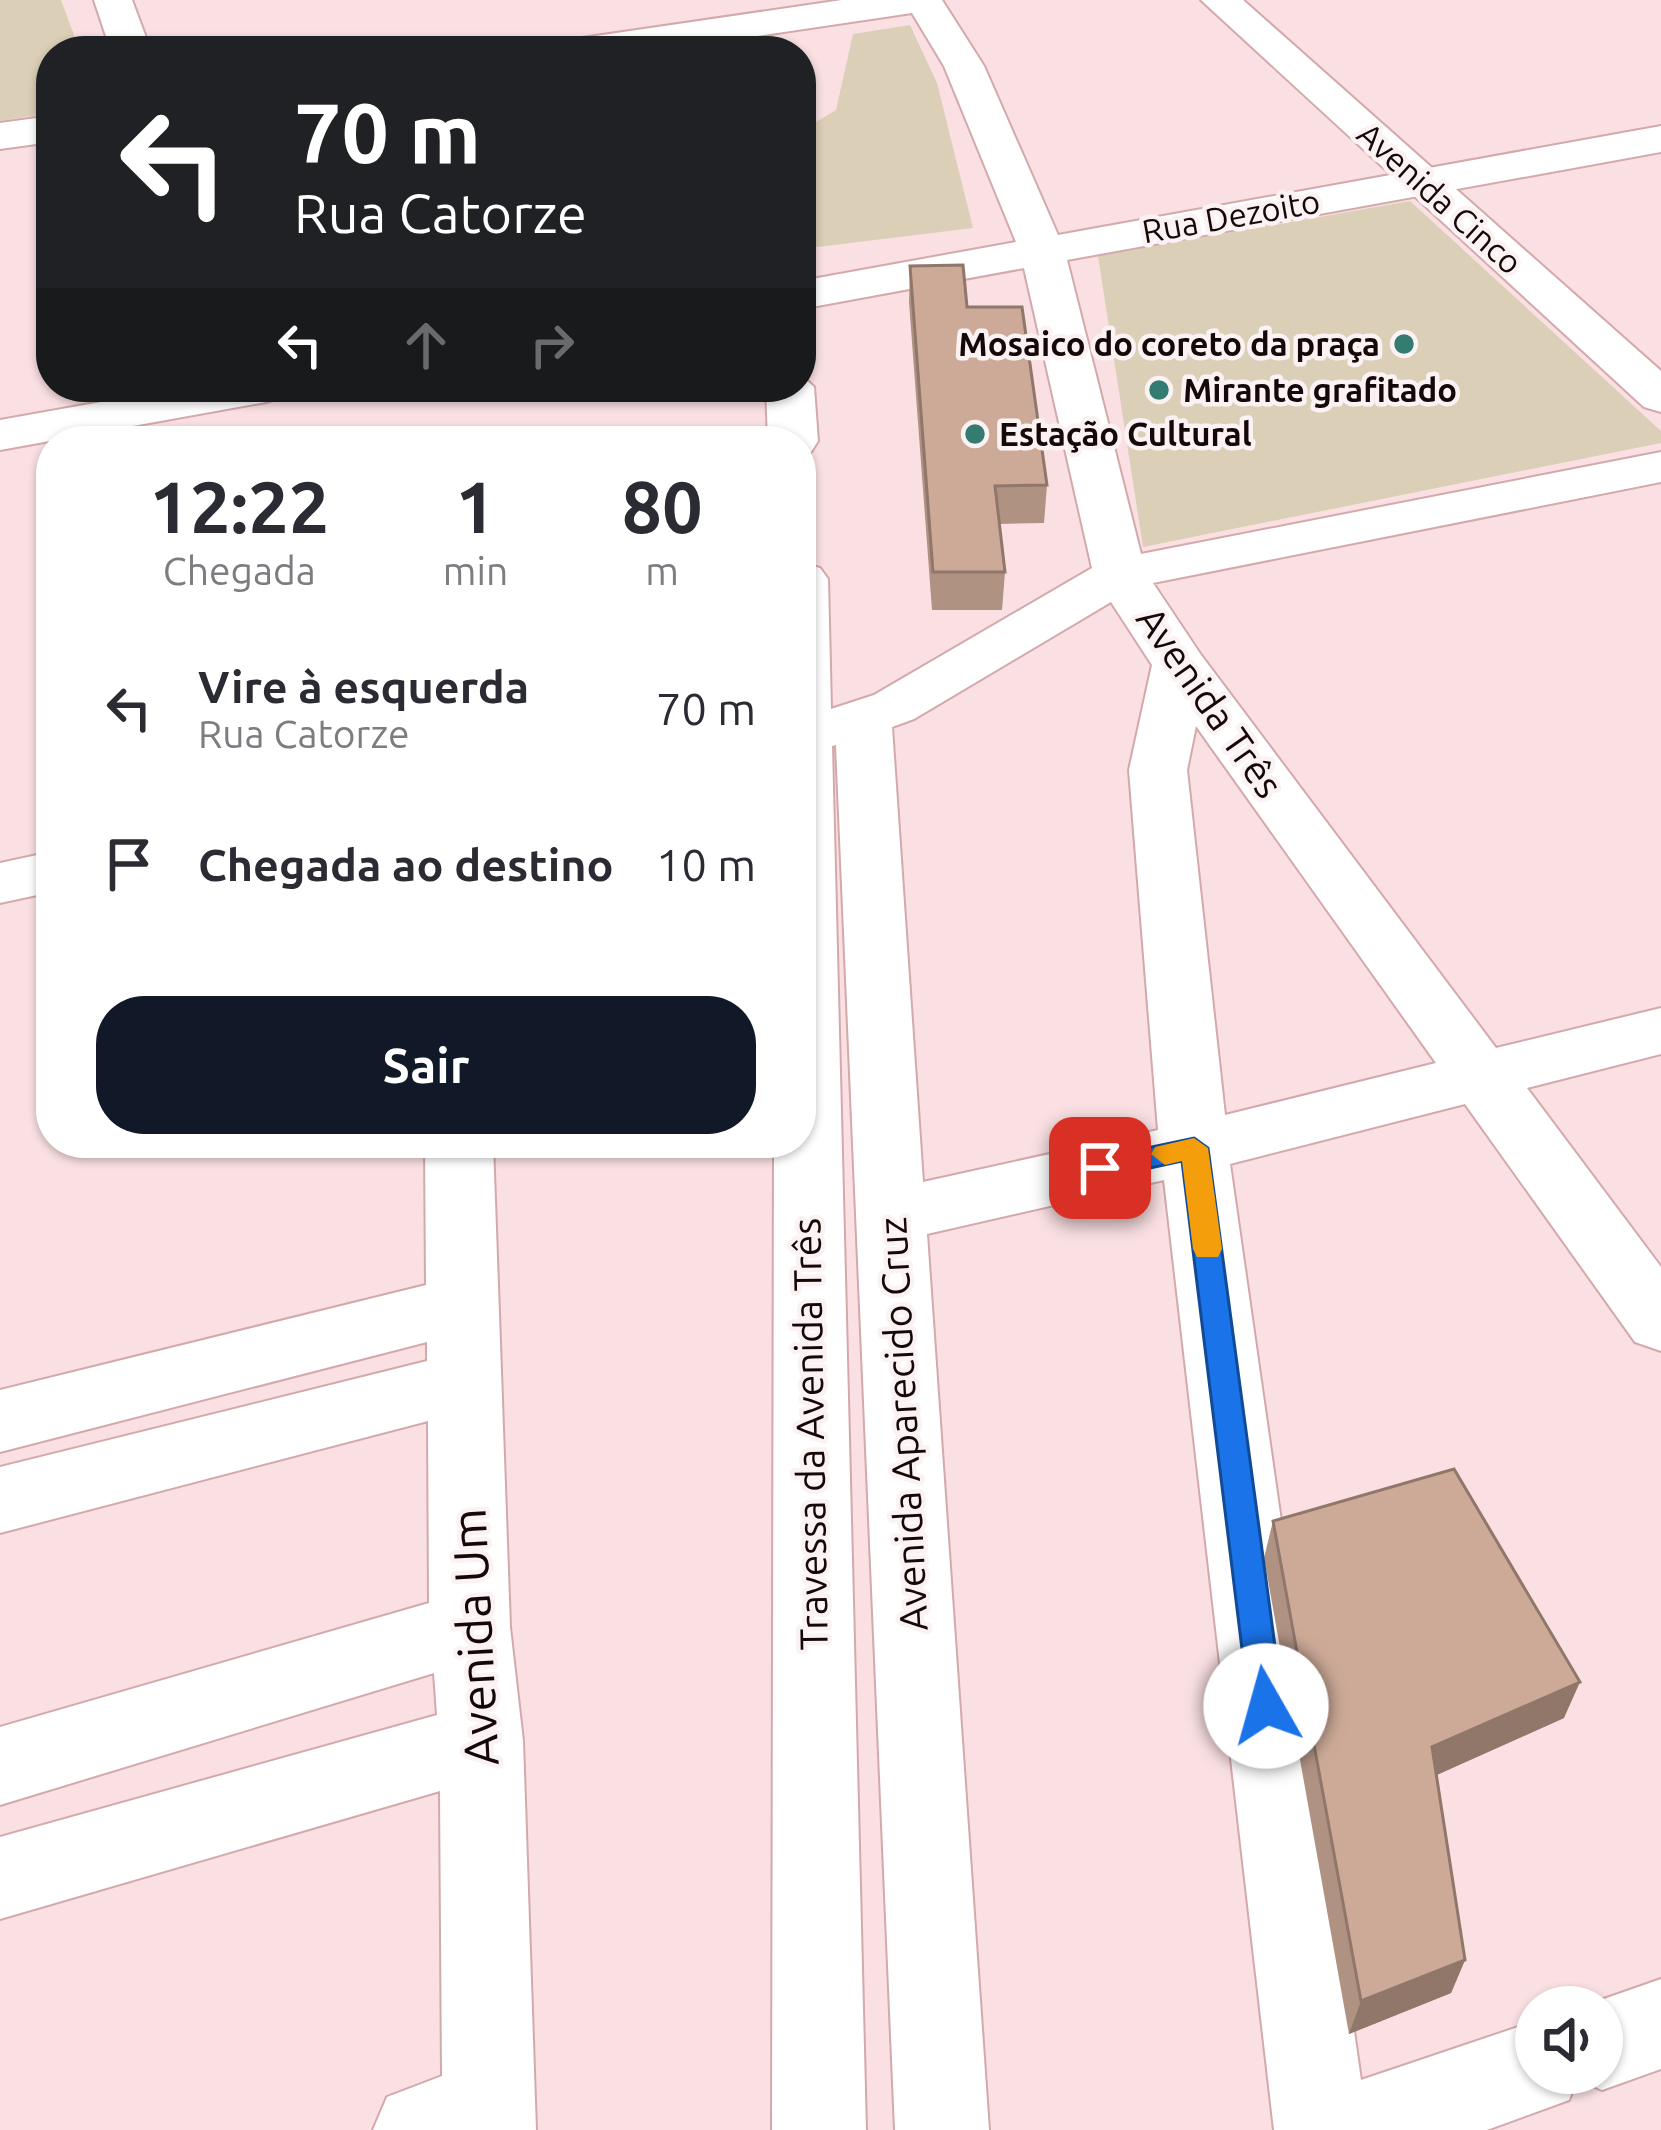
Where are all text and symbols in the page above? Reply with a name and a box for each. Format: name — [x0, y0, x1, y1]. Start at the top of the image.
icon: left — [96, 84, 252, 240]
text: 70 m — [294, 85, 481, 179]
street label: Avenida Cinco — [1351, 114, 1530, 281]
street label: Rua Dezoito — [1139, 182, 1323, 249]
text: Rua Catorze — [294, 183, 587, 243]
icon: left — [267, 312, 333, 378]
icon: ahead — [393, 312, 459, 378]
icon: right — [519, 312, 585, 378]
place label: Mosaico do coreto da praça — [958, 325, 1380, 363]
marker: Mosaico do coreto da praça — [1391, 331, 1417, 357]
place label: Mirante grafitado — [1183, 371, 1457, 408]
marker: Mirante grafitado — [1146, 377, 1172, 403]
place label: Estação Cultural — [999, 415, 1252, 453]
marker: Estação Cultural — [962, 421, 988, 447]
text: 12:22 — [149, 466, 329, 547]
text: 1 — [455, 466, 496, 547]
text: 80 — [621, 466, 703, 547]
text: Chegada — [163, 549, 316, 592]
text: min — [443, 549, 508, 592]
text: m — [645, 549, 679, 592]
street label: Avenida Três — [1129, 598, 1292, 805]
text: Vire à esquerda — [198, 661, 529, 712]
icon: left — [96, 675, 162, 741]
text: 70 m — [656, 683, 756, 734]
text: Rua Catorze — [198, 712, 410, 755]
icon: arrive — [96, 831, 162, 897]
text: Chegada ao destino — [198, 839, 614, 890]
text: 10 m — [656, 839, 756, 890]
button: Sair — [96, 996, 756, 1134]
pin — [1049, 1117, 1151, 1219]
icon: arrive — [1067, 1135, 1133, 1201]
street label: Avenida Aparecido Cruz — [870, 1216, 935, 1632]
street label: Travessa da Avenida Três — [784, 1217, 835, 1651]
street label: Avenida Um — [440, 1507, 508, 1767]
position arrow — [1203, 1643, 1329, 1769]
map controls — [1515, 1986, 1623, 2094]
button: sound — [1515, 1986, 1623, 2094]

